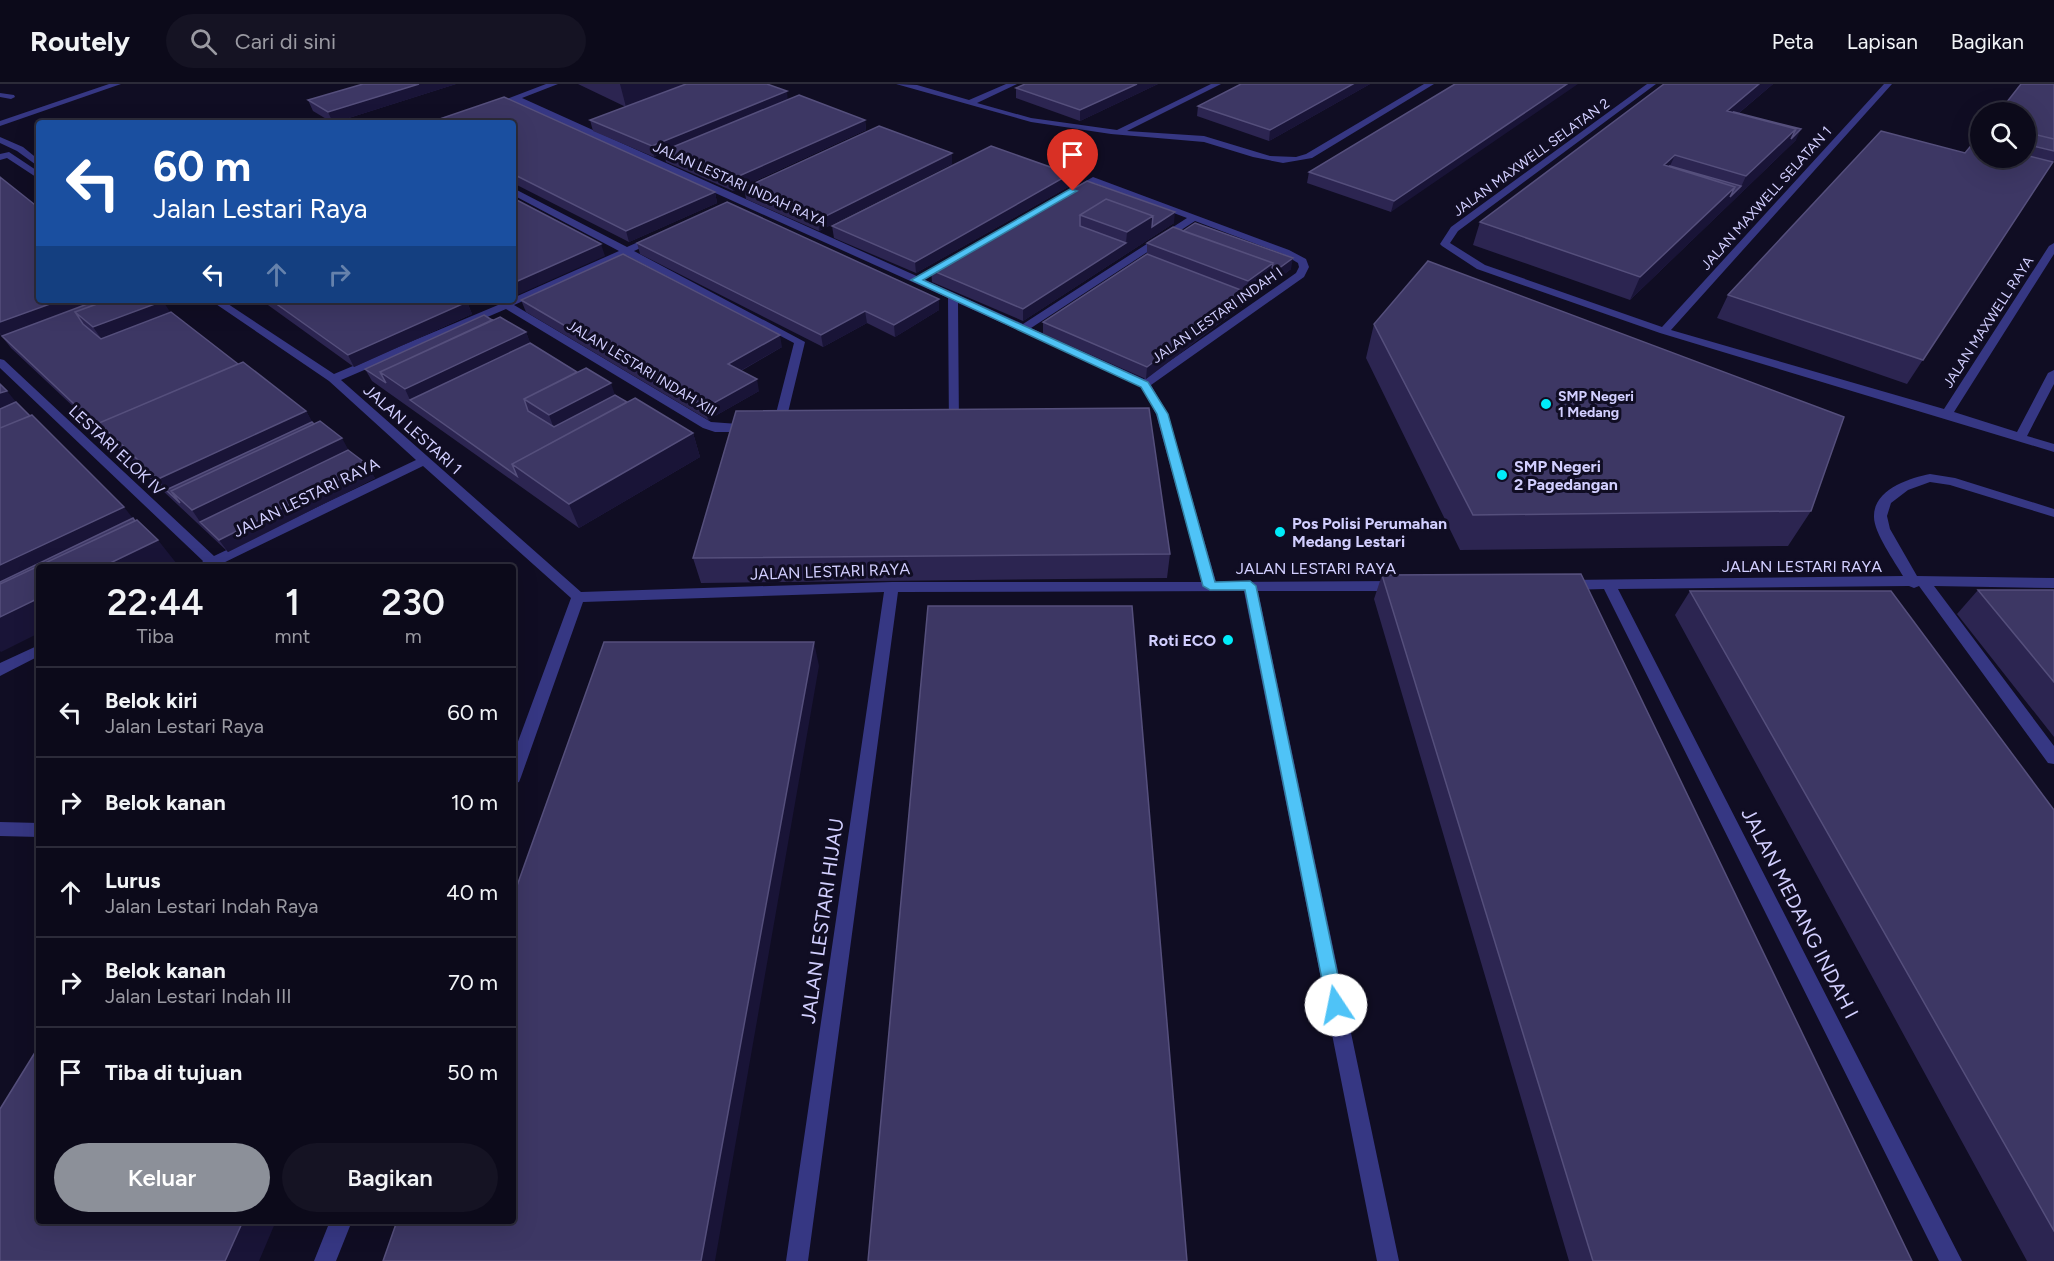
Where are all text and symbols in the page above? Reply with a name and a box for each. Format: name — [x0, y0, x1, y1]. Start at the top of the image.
search box — [166, 14, 586, 68]
text: Routely — [30, 24, 130, 58]
icon: search — [187, 25, 220, 58]
text: Cari di sini — [235, 28, 336, 55]
text: Peta — [1772, 29, 1814, 54]
text: Lapisan — [1847, 29, 1918, 54]
text: Bagikan — [1951, 29, 2024, 54]
street label: JALAN MAXWELL SELATAN 2 — [1450, 95, 1613, 220]
map controls — [1970, 102, 2036, 168]
button: search — [1970, 102, 2036, 168]
street label: JALAN MAXWELL SELATAN 1 — [1697, 123, 1835, 274]
pin — [1047, 129, 1098, 191]
street label: JALAN LESTARI INDAH RAYA — [650, 138, 830, 231]
icon: arrive — [1056, 138, 1089, 171]
text: 60 m — [153, 141, 251, 192]
icon: left — [54, 144, 132, 222]
text: Jalan Lestari Raya — [153, 192, 368, 225]
street label: JALAN MAXWELL RAYA — [1939, 253, 2038, 391]
icon: left — [197, 258, 230, 291]
icon: ahead — [260, 258, 293, 291]
icon: right — [323, 258, 356, 291]
street label: JALAN LESTARI INDAH I — [1149, 264, 1286, 367]
street label: JALAN LESTARI INDAH XIII — [564, 317, 720, 420]
street label: JALAN LESTARI 1 — [360, 380, 466, 478]
place label: SMP Negeri 1 Medang — [1558, 388, 1634, 421]
marker: SMP Negeri 1 Medang — [1539, 397, 1553, 411]
street label: LESTARI ELOK IV — [65, 401, 168, 499]
street label: JALAN LESTARI RAYA — [230, 454, 383, 541]
place label: SMP Negeri 2 Pagedangan — [1514, 457, 1618, 494]
marker: SMP Negeri 2 Pagedangan — [1495, 468, 1509, 482]
place label: Pos Polisi Perumahan Medang Lestari — [1292, 514, 1447, 551]
marker: Pos Polisi Perumahan Medang Lestari — [1273, 525, 1287, 539]
street label: JALAN LESTARI RAYA — [1722, 557, 1882, 576]
street label: JALAN LESTARI RAYA — [750, 559, 911, 584]
street label: JALAN LESTARI RAYA — [1236, 559, 1396, 578]
text: 22:44 — [107, 581, 204, 624]
text: 1 — [285, 581, 300, 624]
text: 230 — [381, 581, 445, 624]
text: Tiba — [136, 624, 174, 648]
text: mnt — [275, 624, 310, 648]
text: m — [405, 624, 422, 648]
place label: Roti ECO — [1148, 631, 1216, 650]
marker: Roti ECO — [1221, 633, 1235, 647]
text: Belok kiri — [105, 687, 198, 714]
icon: left — [54, 696, 87, 729]
text: 60 m — [447, 699, 498, 726]
text: Jalan Lestari Raya — [105, 714, 264, 738]
icon: right — [54, 786, 87, 819]
text: Belok kanan — [105, 789, 226, 816]
text: 10 m — [451, 789, 498, 816]
street label: JALAN MEDANG INDAH I — [1736, 804, 1864, 1022]
street label: JALAN LESTARI HIJAU — [796, 817, 848, 1025]
text: Lurus — [105, 867, 160, 894]
icon: ahead — [54, 876, 87, 909]
text: 40 m — [446, 879, 498, 906]
text: Jalan Lestari Indah Raya — [105, 894, 319, 918]
text: Belok kanan — [105, 957, 226, 984]
icon: right — [54, 966, 87, 999]
text: 70 m — [448, 969, 498, 996]
position arrow — [1304, 973, 1368, 1037]
text: Jalan Lestari Indah III — [105, 984, 292, 1008]
icon: arrive — [54, 1056, 87, 1089]
text: Tiba di tujuan — [105, 1059, 242, 1086]
text: 50 m — [447, 1059, 498, 1086]
button: Keluar — [54, 1143, 270, 1212]
button: Bagikan — [282, 1143, 498, 1212]

